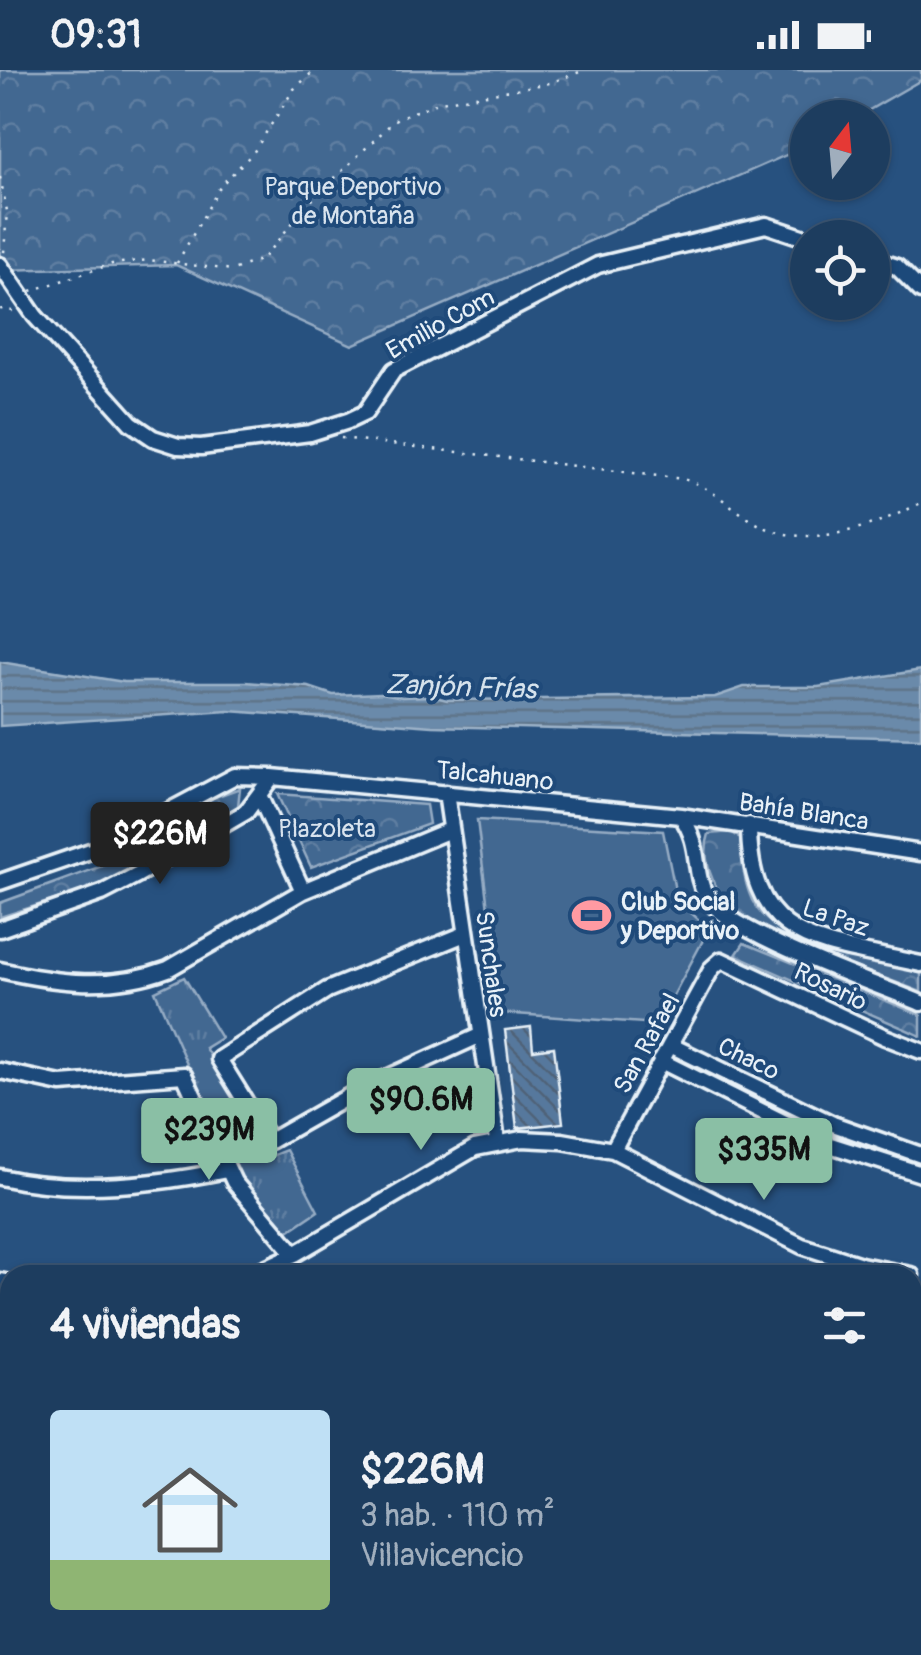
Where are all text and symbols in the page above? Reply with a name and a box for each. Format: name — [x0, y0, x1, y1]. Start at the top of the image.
text: 09:31 — [50, 11, 142, 59]
north arrow — [790, 100, 890, 200]
map controls — [790, 100, 890, 320]
park label: Parque Deportivo de Montaña — [264, 172, 442, 232]
button: locate — [790, 220, 890, 320]
street label: Emilio Com — [381, 282, 500, 367]
water label: Zanjón Frías — [385, 667, 541, 708]
street label: Talcahuano — [435, 755, 555, 798]
street label: Bahía Blanca — [737, 787, 871, 838]
pin: $226M — [90, 802, 230, 887]
text: $226M — [113, 814, 207, 854]
park label: Plazoleta — [278, 814, 376, 845]
place label: Club Social y Deportivo — [620, 887, 740, 947]
street label: La Paz — [798, 893, 873, 944]
sports icon: Club Social y Deportivo — [570, 894, 612, 936]
street label: Sunchales — [468, 909, 513, 1019]
street label: Rosario — [789, 956, 872, 1018]
street label: San Rafael — [607, 988, 688, 1099]
street label: Chaco — [712, 1031, 784, 1088]
pin: $90.6M — [340, 1068, 502, 1153]
text: $90.6M — [369, 1080, 473, 1120]
pin: $239M — [139, 1098, 279, 1183]
text: $239M — [163, 1110, 255, 1150]
pin: $335M — [694, 1118, 834, 1203]
text: $335M — [717, 1130, 811, 1170]
icon: filters — [817, 1298, 872, 1353]
text: 4 viviendas — [50, 1299, 240, 1351]
text: $226M — [360, 1444, 484, 1496]
icon: home — [130, 1450, 250, 1570]
text: 3 hab. · 110 m² — [360, 1496, 555, 1536]
text: Villavicencio — [360, 1536, 524, 1576]

